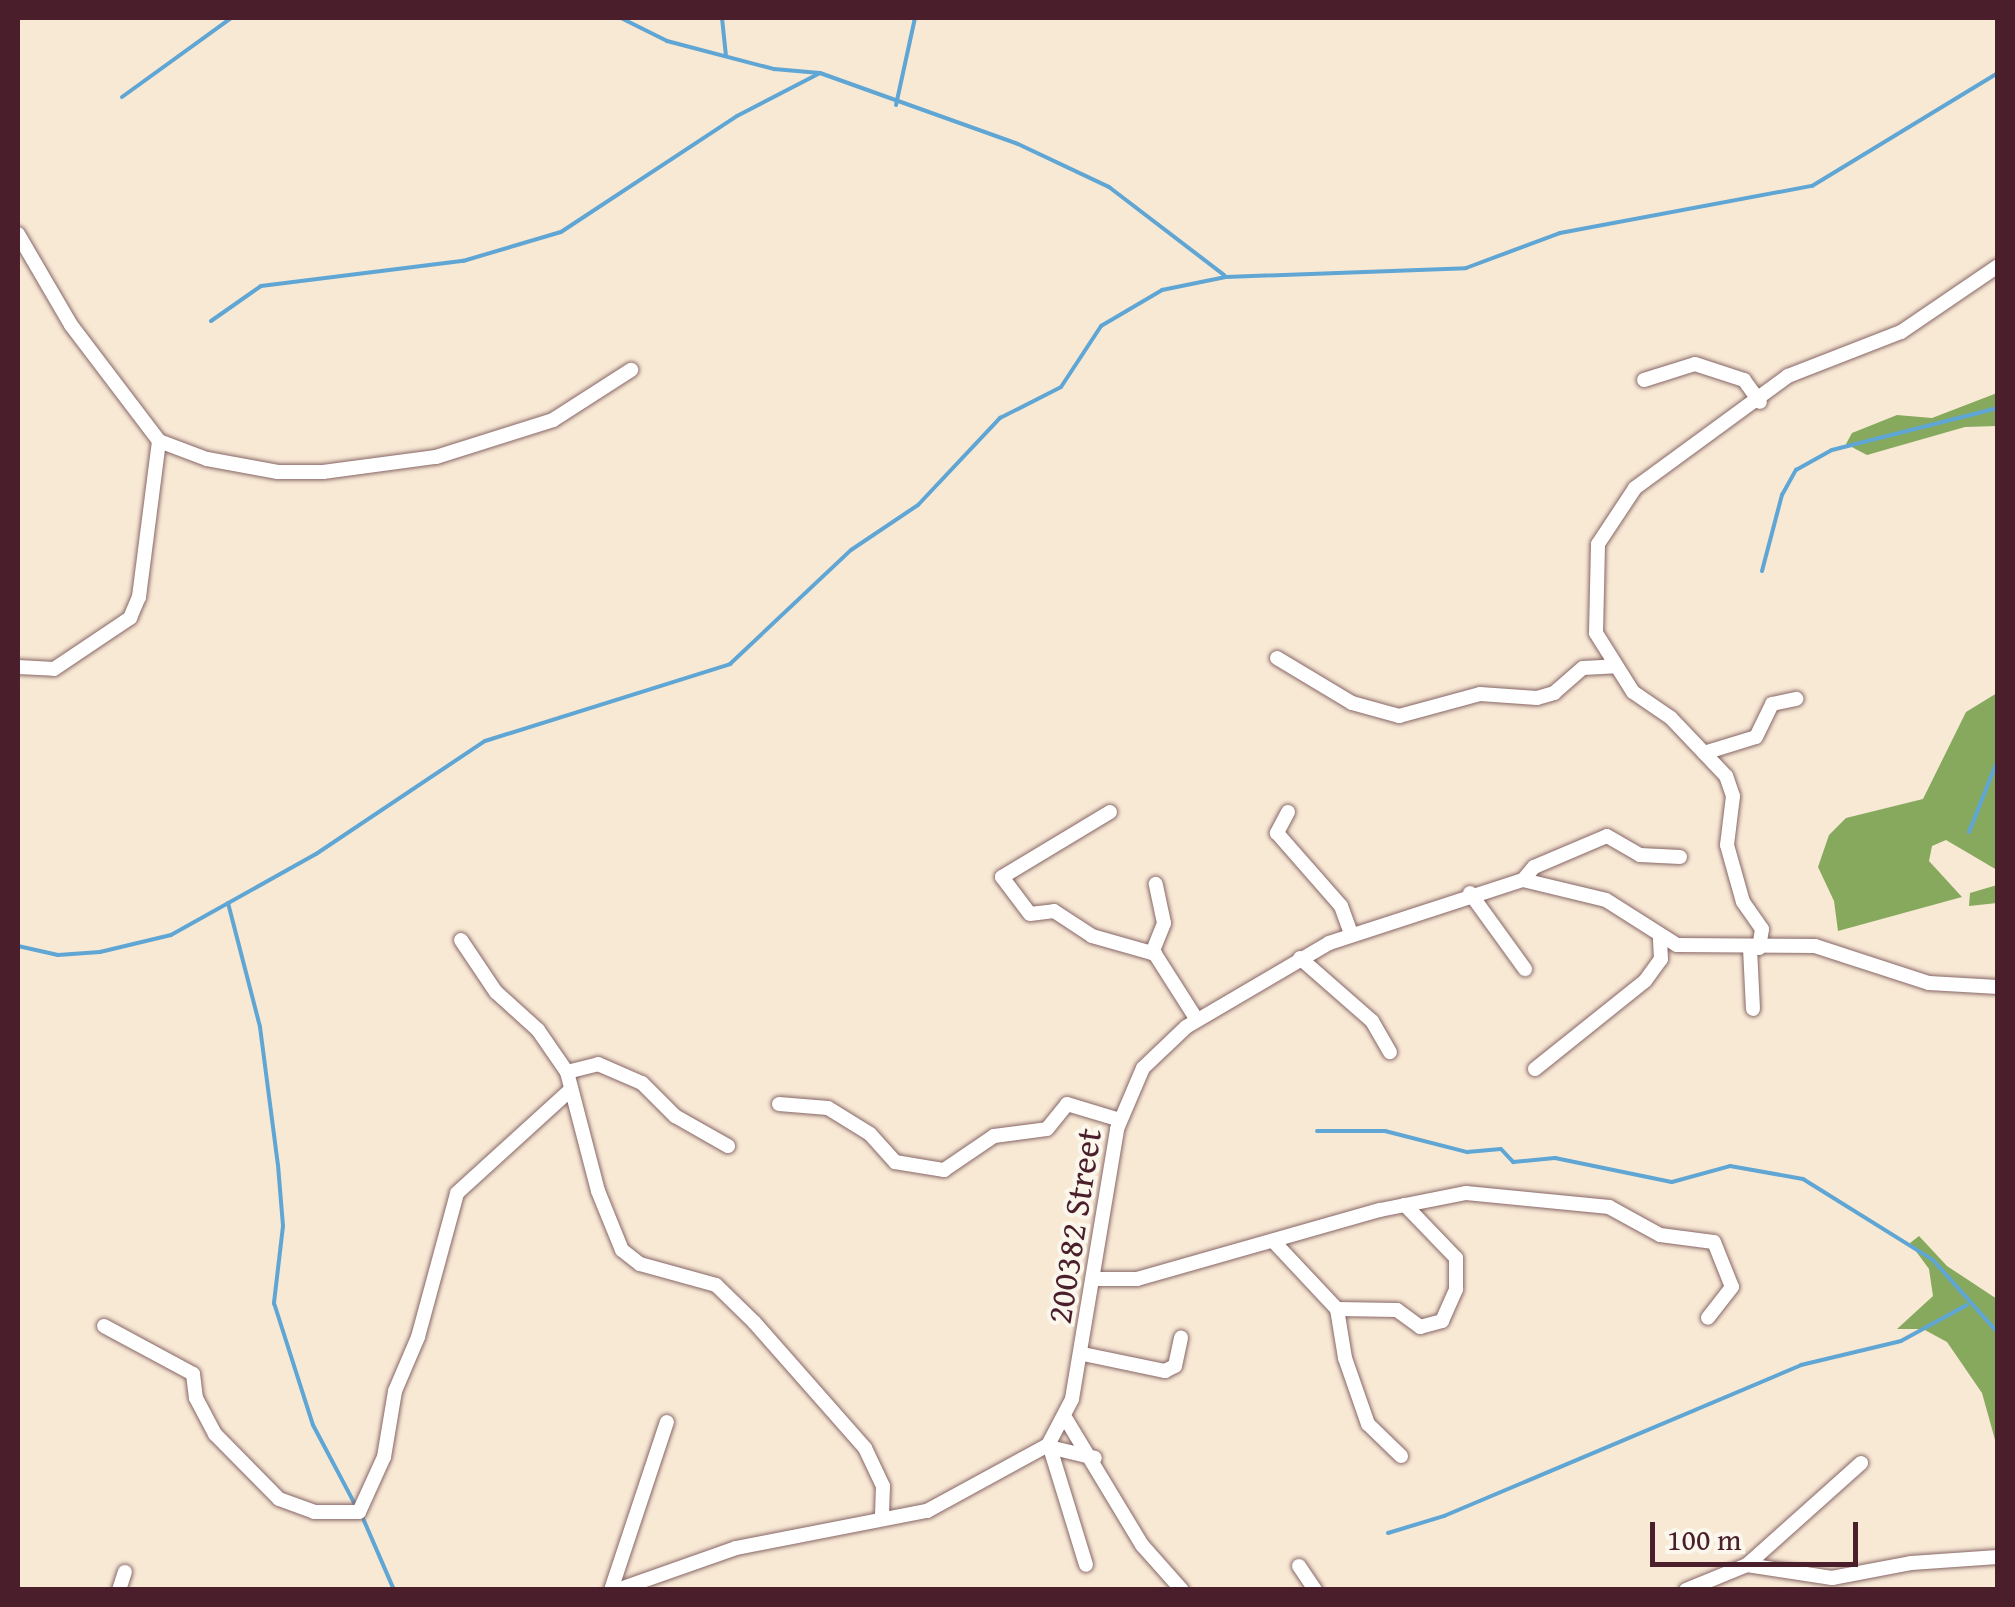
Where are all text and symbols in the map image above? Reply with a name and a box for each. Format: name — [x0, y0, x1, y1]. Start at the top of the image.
street label: 200382 Street — [1038, 1125, 1110, 1327]
scale bar — [1655, 1502, 1862, 1564]
text: 100 m — [1667, 1517, 1741, 1561]

